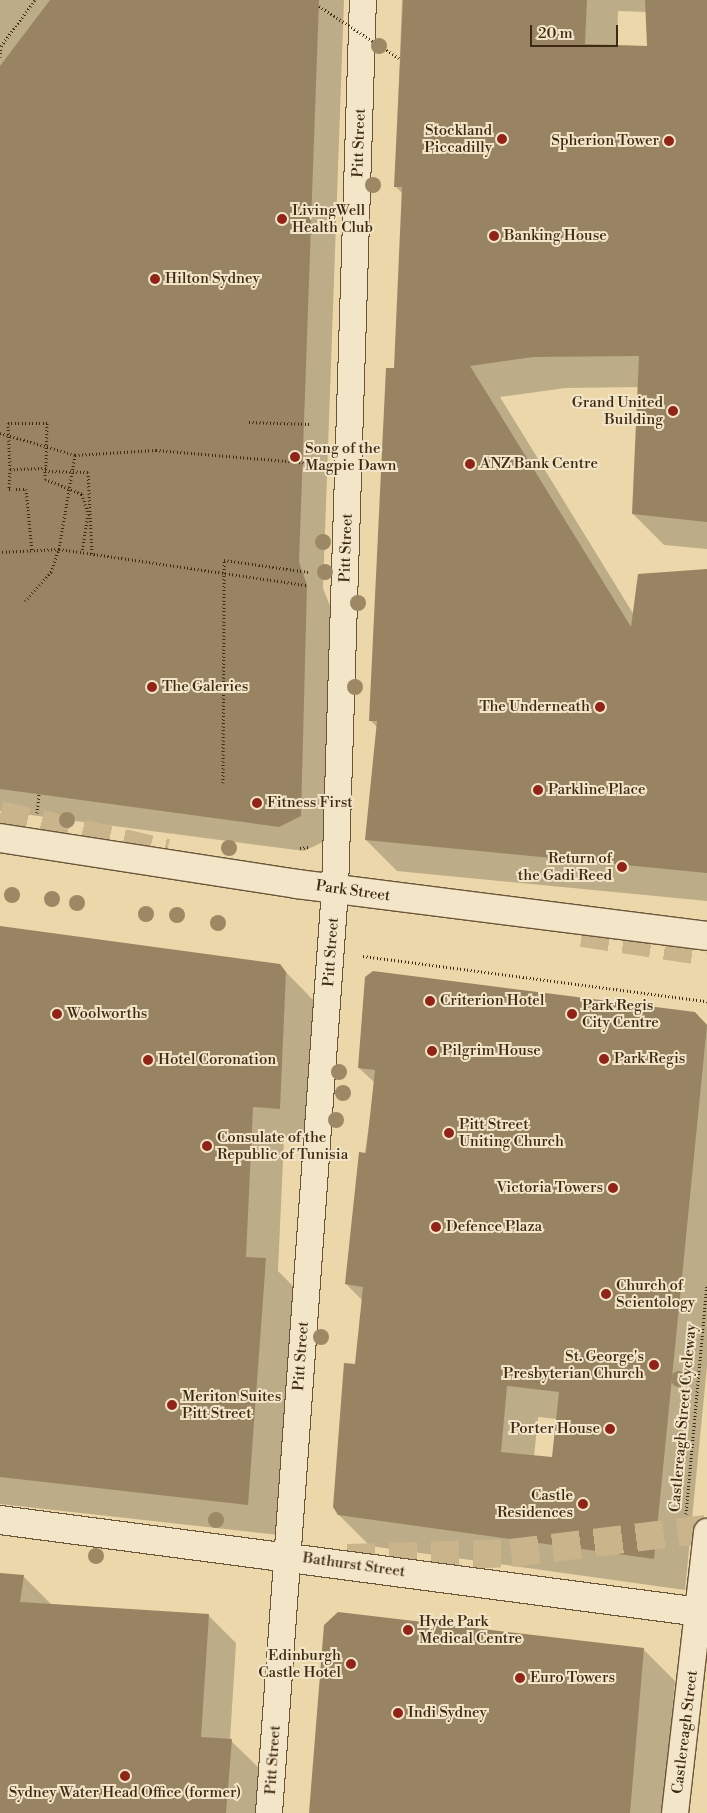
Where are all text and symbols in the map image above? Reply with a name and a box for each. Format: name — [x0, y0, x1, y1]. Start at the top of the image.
scale bar — [532, 15, 620, 47]
text: 20 m — [538, 24, 573, 43]
street label: Pitt Street — [349, 108, 369, 178]
place label: Stockland Piccadilly — [424, 121, 492, 156]
place label: Spherion Tower — [551, 132, 659, 150]
marker: Stockland Piccadilly — [496, 133, 508, 145]
marker: Spherion Tower — [663, 135, 675, 147]
place label: LivingWell Health Club — [292, 201, 373, 236]
marker: LivingWell Health Club — [276, 213, 288, 225]
place label: Banking House — [504, 227, 607, 245]
marker: Banking House — [488, 230, 500, 242]
place label: Hilton Sydney — [165, 270, 260, 288]
marker: Hilton Sydney — [149, 273, 161, 285]
place label: Grand United Building — [572, 393, 663, 428]
marker: Grand United Building — [667, 405, 679, 417]
place label: Song of the Magpie Dawn — [305, 439, 396, 474]
marker: Song of the Magpie Dawn — [289, 451, 301, 463]
place label: ANZ Bank Centre — [480, 455, 598, 473]
marker: ANZ Bank Centre — [464, 458, 476, 470]
street label: Pitt Street — [336, 513, 356, 583]
place label: The Galeries — [162, 678, 248, 696]
marker: The Galeries — [146, 681, 158, 693]
place label: The Underneath — [479, 698, 590, 716]
marker: The Underneath — [594, 701, 606, 713]
place label: Parkline Place — [548, 781, 646, 799]
marker: Parkline Place — [532, 784, 544, 796]
place label: Fitness First — [267, 794, 353, 812]
marker: Fitness First — [251, 797, 263, 809]
place label: Return of the Gadi Reed — [518, 849, 612, 884]
marker: Return of the Gadi Reed — [616, 861, 628, 873]
street label: Park Street — [315, 877, 391, 905]
street label: Pitt Street — [320, 917, 342, 987]
place label: Criterion Hotel — [440, 992, 544, 1010]
marker: Criterion Hotel — [424, 995, 436, 1007]
place label: Park Regis City Centre — [582, 996, 659, 1031]
place label: Woolworths — [67, 1005, 147, 1023]
marker: Woolworths — [51, 1008, 63, 1020]
marker: Park Regis City Centre — [566, 1008, 578, 1020]
place label: Pilgrim House — [442, 1042, 541, 1060]
marker: Pilgrim House — [426, 1045, 438, 1057]
place label: Park Regis — [614, 1050, 685, 1068]
place label: Hotel Coronation — [158, 1051, 276, 1069]
marker: Park Regis — [598, 1053, 610, 1065]
marker: Hotel Coronation — [142, 1054, 154, 1066]
place label: Pitt Street Uniting Church — [459, 1115, 564, 1150]
marker: Pitt Street Uniting Church — [443, 1127, 455, 1139]
place label: Consulate of the Republic of Tunisia — [217, 1128, 348, 1163]
marker: Consulate of the Republic of Tunisia — [201, 1140, 213, 1152]
place label: Victoria Towers — [496, 1179, 603, 1197]
marker: Victoria Towers — [607, 1182, 619, 1194]
place label: Defence Plaza — [446, 1218, 542, 1236]
marker: Defence Plaza — [430, 1221, 442, 1233]
place label: Church of Scientology — [616, 1276, 695, 1311]
marker: Church of Scientology — [600, 1288, 612, 1300]
street label: Pitt Street — [290, 1321, 312, 1391]
street label: Castlereagh Street Cycleway — [666, 1323, 700, 1513]
place label: St. George's Presbyterian Church — [503, 1347, 644, 1382]
marker: St. George's Presbyterian Church — [648, 1359, 660, 1371]
place label: Meriton Suites Pitt Street — [182, 1387, 281, 1422]
marker: Meriton Suites Pitt Street — [166, 1399, 178, 1411]
place label: Porter House — [510, 1420, 600, 1438]
marker: Porter House — [604, 1423, 616, 1435]
place label: Castle Residences — [497, 1486, 573, 1521]
marker: Castle Residences — [577, 1498, 589, 1510]
street label: Bathurst Street — [302, 1549, 406, 1581]
place label: Hyde Park Medical Centre — [419, 1612, 522, 1647]
marker: Hyde Park Medical Centre — [401, 1623, 415, 1637]
place label: Edinburgh Castle Hotel — [258, 1646, 341, 1681]
marker: Edinburgh Castle Hotel — [345, 1658, 357, 1670]
place label: Euro Towers — [530, 1669, 615, 1687]
street label: Castlereagh Street — [669, 1669, 701, 1795]
marker: Euro Towers — [514, 1672, 526, 1684]
place label: Indi Sydney — [408, 1704, 487, 1722]
marker: Indi Sydney — [392, 1707, 404, 1719]
street label: Pitt Street — [262, 1725, 284, 1795]
marker: Sydney Water Head Office (former) — [119, 1770, 131, 1782]
place label: Sydney Water Head Office (former) — [9, 1784, 241, 1802]

